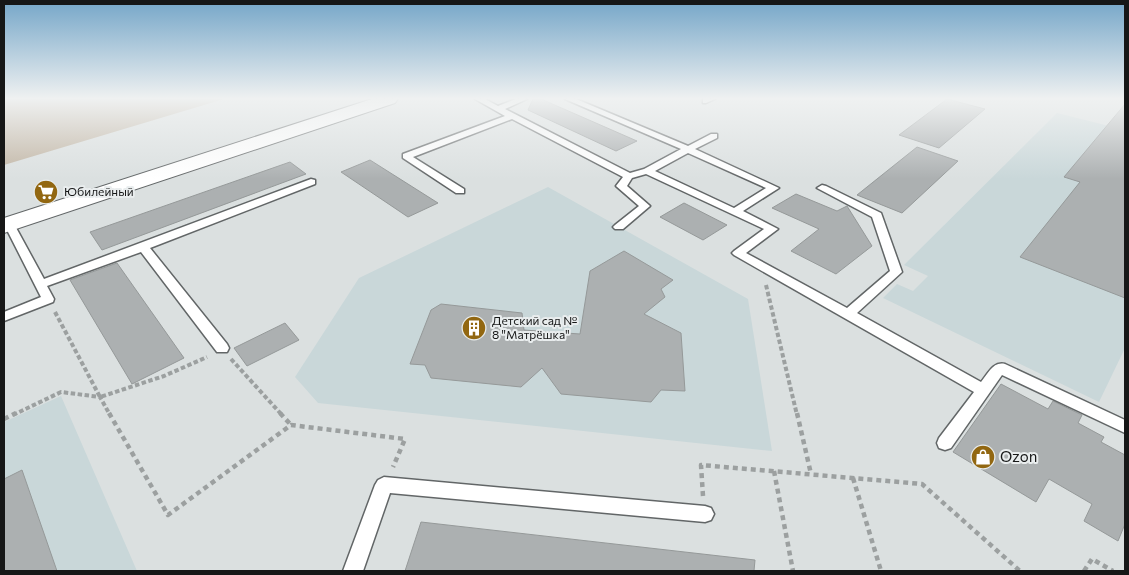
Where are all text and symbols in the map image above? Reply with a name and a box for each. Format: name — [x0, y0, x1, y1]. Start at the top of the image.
supermarket icon: Юбилейный — [33, 179, 59, 205]
place label: Юбилейный — [64, 184, 134, 198]
place label: Детский сад № 8 "Матрёшка" — [492, 313, 577, 341]
building icon: Детский сад № 8 "Матрёшка" — [461, 315, 487, 341]
shop icon: Ozon — [970, 444, 996, 470]
place label: Ozon — [1000, 447, 1037, 465]

